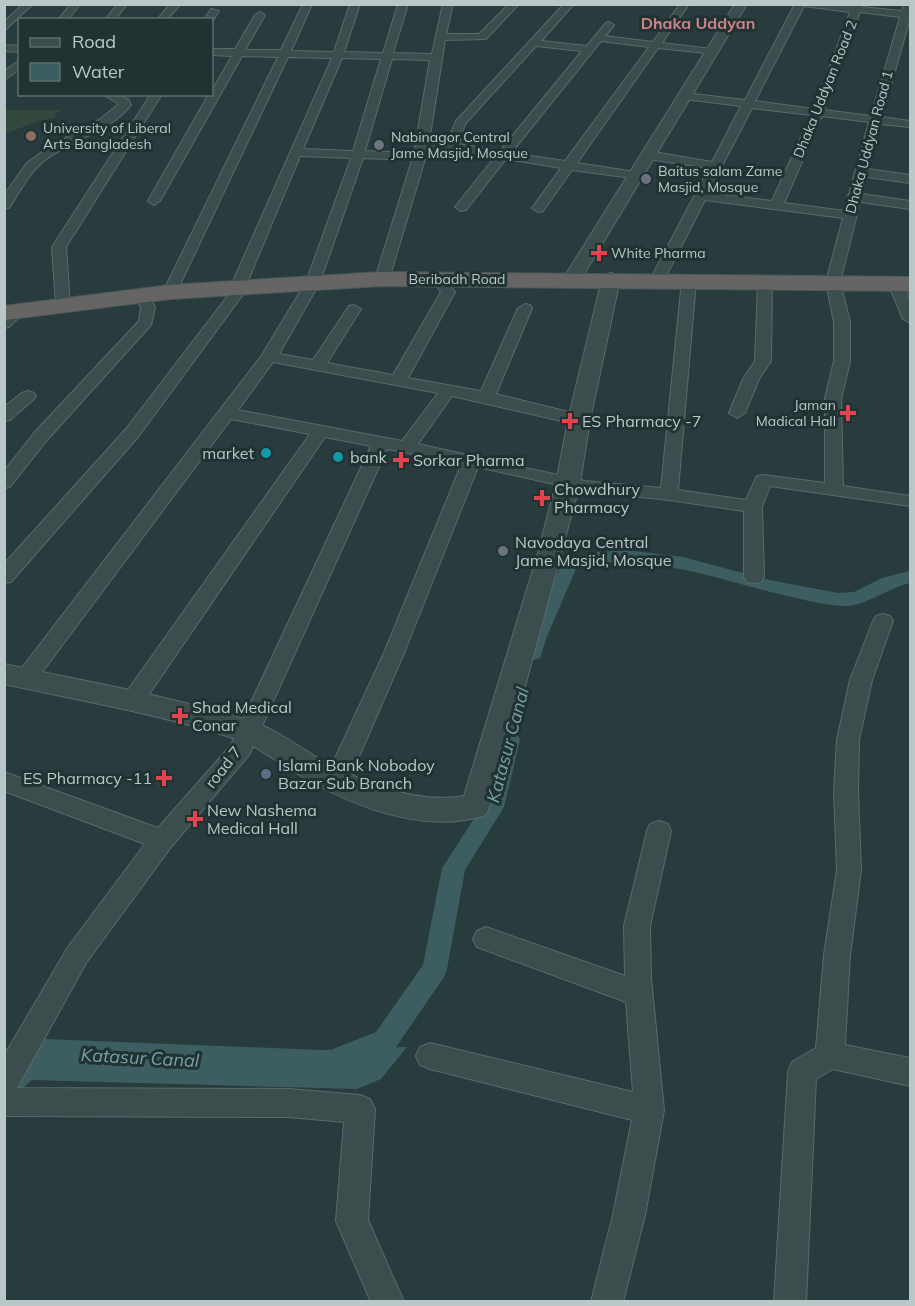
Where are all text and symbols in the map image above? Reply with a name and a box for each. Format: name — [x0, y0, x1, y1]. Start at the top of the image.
district label: Dhaka Uddyan — [641, 13, 755, 33]
street label: Dhaka Uddyan Road 2 — [789, 17, 861, 161]
legend — [18, 18, 213, 96]
text: Road — [72, 30, 116, 53]
text: Water — [72, 60, 125, 83]
street label: Dhaka Uddyan Road 1 — [841, 69, 897, 215]
place label: University of Liberal Arts Bangladesh — [43, 119, 171, 153]
place label: Nabinagor Central Jame Masjid, Mosque — [391, 128, 528, 162]
marker: University of Liberal Arts Bangladesh — [24, 129, 38, 143]
marker: Nabinagor Central Jame Masjid, Mosque — [372, 138, 386, 152]
place label: Baitus salam Zame Masjid, Mosque — [658, 162, 782, 196]
marker: Baitus salam Zame Masjid, Mosque — [639, 172, 653, 186]
place label: White Pharma — [611, 244, 706, 262]
marker: White Pharma — [592, 246, 606, 260]
street label: Beribadh Road — [409, 270, 505, 288]
place label: Jaman Madical Hall — [756, 396, 836, 430]
marker: Jaman Madical Hall — [841, 406, 855, 420]
place label: ES Pharmacy -7 — [582, 411, 701, 431]
marker: ES Pharmacy -7 — [563, 414, 577, 428]
place label: market — [202, 443, 254, 463]
marker: market — [259, 446, 273, 460]
place label: bank — [350, 447, 388, 467]
marker: bank — [331, 450, 345, 464]
place label: Sorkar Pharma — [413, 450, 525, 470]
marker: Sorkar Pharma — [394, 453, 408, 467]
place label: Chowdhury Pharmacy — [554, 479, 641, 517]
marker: Chowdhury Pharmacy — [535, 491, 549, 505]
place label: Navodaya Central Jame Masjid, Mosque — [515, 532, 671, 570]
marker: Navodaya Central Jame Masjid, Mosque — [496, 544, 510, 558]
water label: Katasur Canal — [481, 684, 534, 805]
place label: Shad Medical Conar — [192, 697, 292, 735]
marker: Shad Medical Conar — [173, 709, 187, 723]
street label: road 7 — [200, 742, 246, 792]
place label: Islami Bank Nobodoy Bazar Sub Branch — [278, 755, 435, 793]
marker: Islami Bank Nobodoy Bazar Sub Branch — [259, 767, 273, 781]
place label: ES Pharmacy -11 — [23, 768, 152, 788]
marker: ES Pharmacy -11 — [157, 771, 171, 785]
place label: New Nashema Medical Hall — [207, 800, 317, 838]
marker: New Nashema Medical Hall — [188, 812, 202, 826]
water label: Katasur Canal — [80, 1043, 200, 1072]

